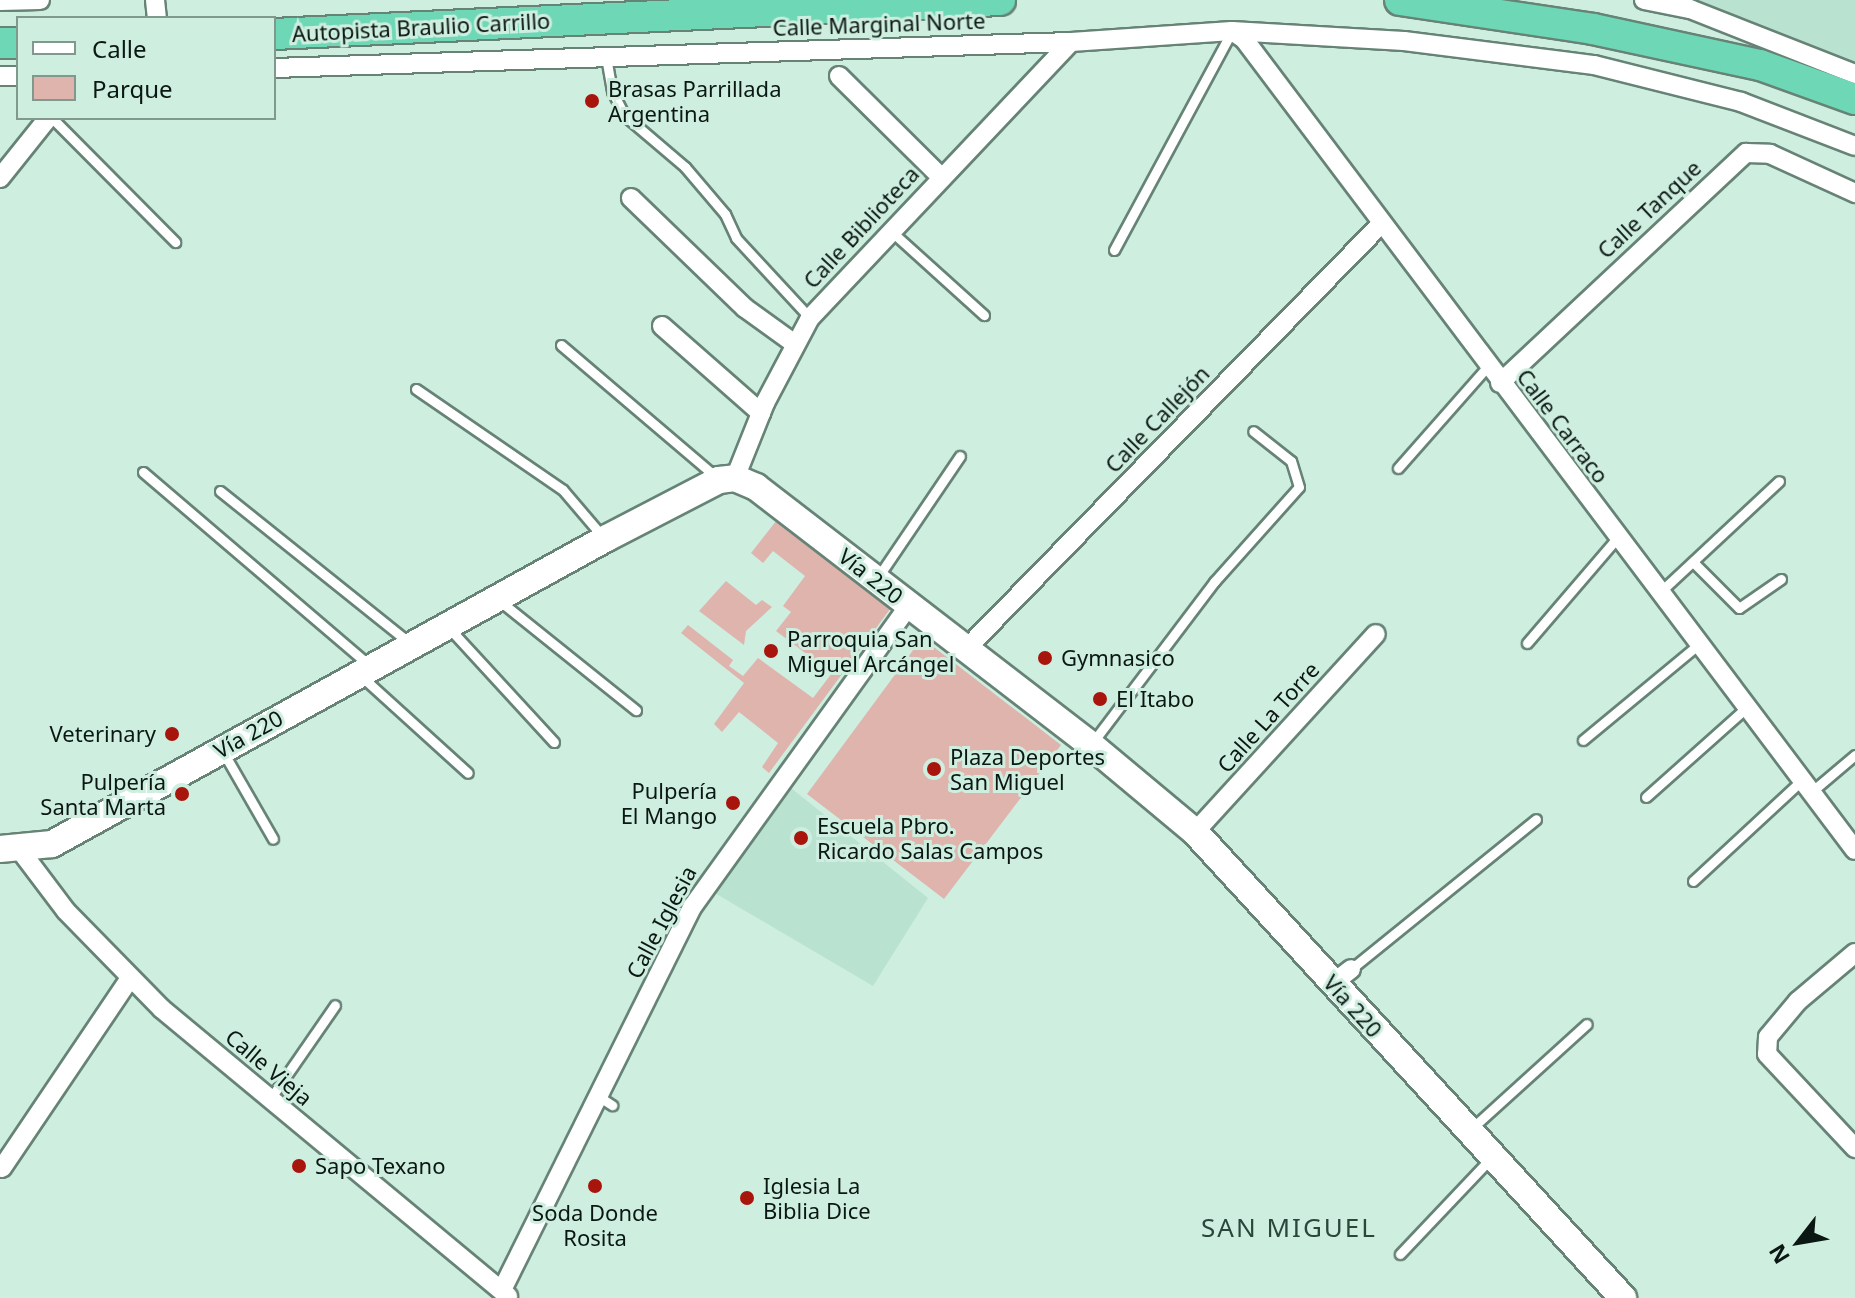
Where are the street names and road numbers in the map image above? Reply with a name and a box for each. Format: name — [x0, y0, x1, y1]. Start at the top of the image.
street label: Autopista Braulio Carrillo — [291, 7, 551, 47]
street label: Calle Marginal Norte — [772, 7, 986, 41]
street label: Calle Tanque — [1592, 154, 1706, 264]
street label: Calle Biblioteca — [798, 161, 924, 293]
street label: Calle Callejón — [1099, 360, 1215, 478]
street label: Calle Carraco — [1512, 364, 1614, 488]
street label: Vía 220 — [833, 543, 909, 609]
street label: Calle La Torre — [1212, 656, 1324, 778]
street label: Vía 220 — [209, 704, 287, 764]
street label: Calle Iglesia — [620, 861, 702, 983]
street label: Vía 220 — [1318, 969, 1388, 1043]
street label: Calle Vieja — [220, 1023, 318, 1111]

